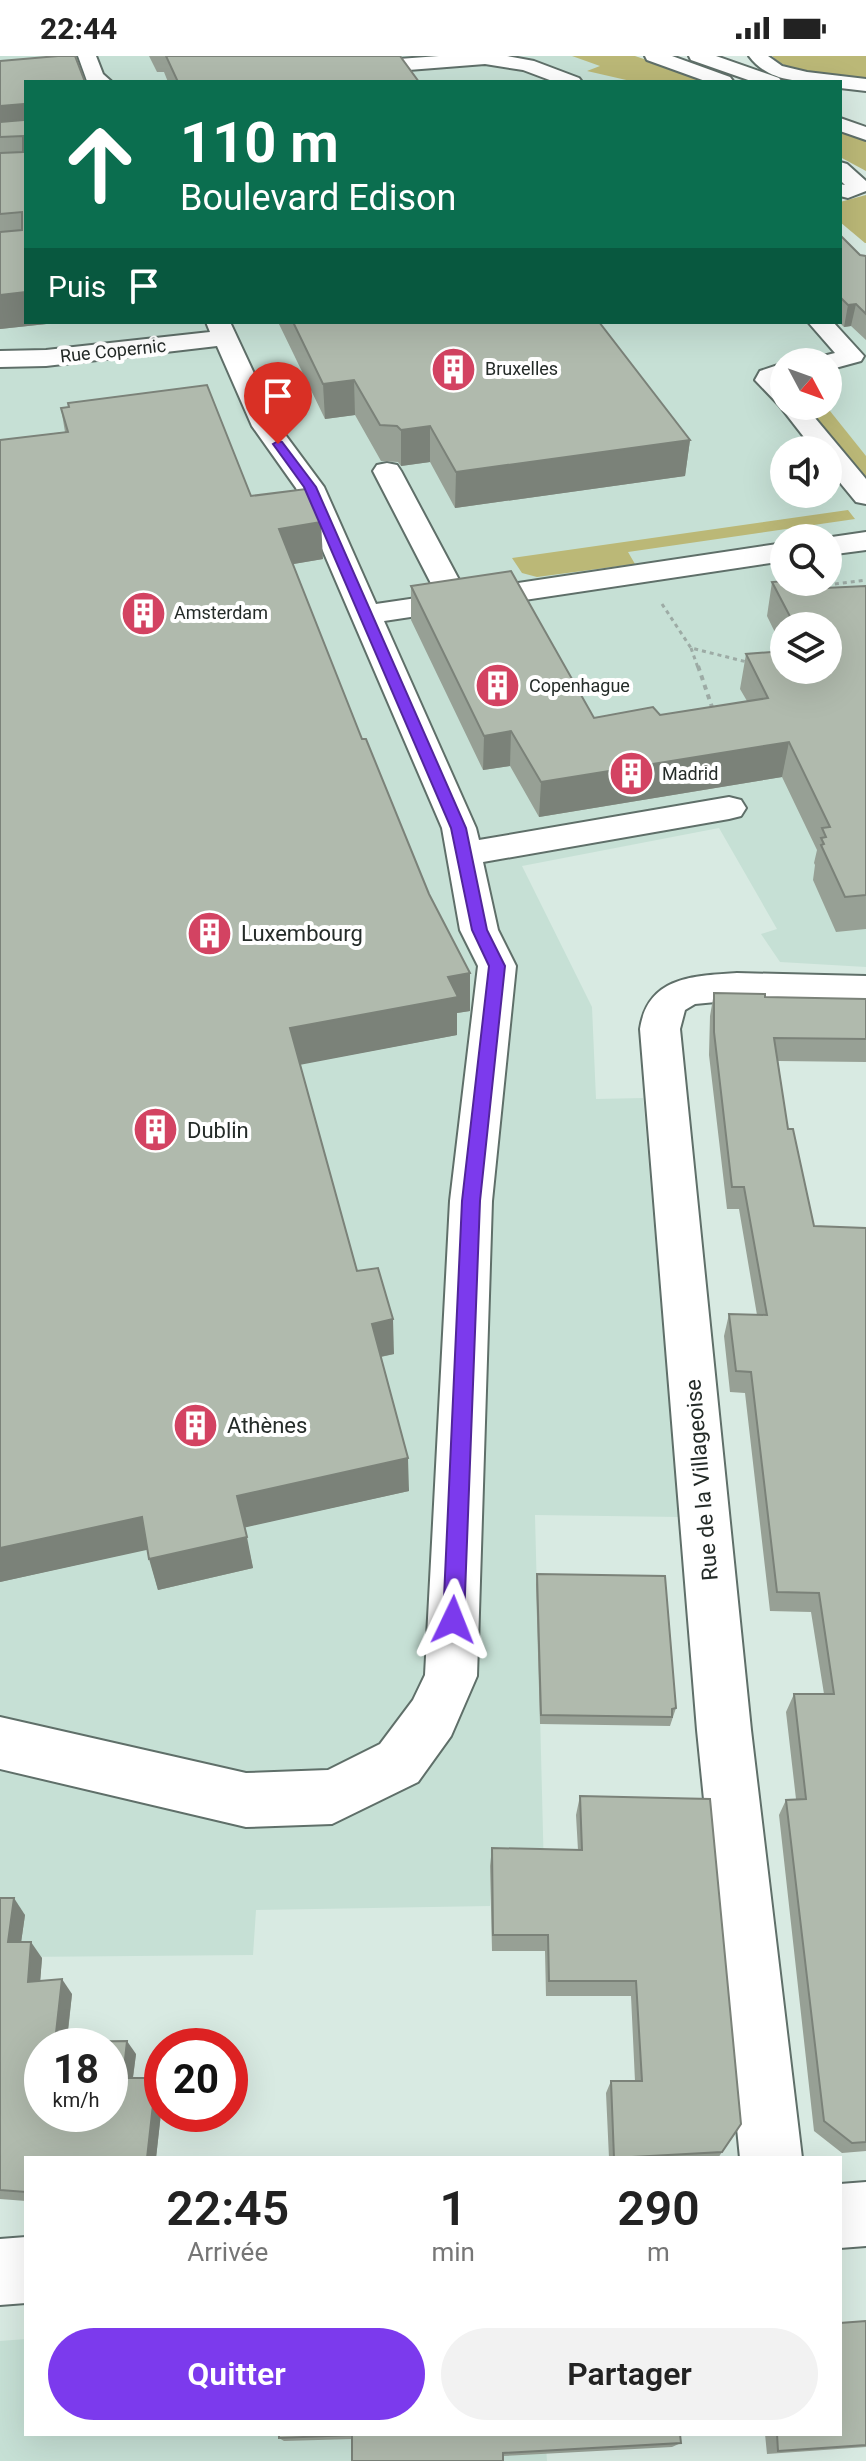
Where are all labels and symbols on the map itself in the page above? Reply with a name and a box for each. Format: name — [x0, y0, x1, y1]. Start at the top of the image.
street label: Rue Copernic — [59, 334, 167, 367]
building icon: Bruxelles — [430, 345, 478, 393]
north arrow — [770, 348, 842, 420]
place label: Bruxelles — [485, 358, 558, 379]
pin — [244, 362, 312, 444]
building icon: Amsterdam — [119, 589, 167, 637]
place label: Amsterdam — [174, 602, 268, 623]
building icon: Copenhague — [474, 662, 522, 710]
place label: Copenhague — [529, 675, 630, 696]
building icon: Madrid — [607, 750, 655, 798]
place label: Madrid — [662, 763, 718, 784]
building icon: Luxembourg — [186, 909, 234, 957]
place label: Luxembourg — [241, 921, 363, 946]
building icon: Dublin — [132, 1106, 180, 1154]
place label: Dublin — [187, 1118, 249, 1143]
street label: Rue de la Villageoise — [680, 1378, 723, 1582]
building icon: Athènes — [172, 1401, 220, 1449]
place label: Athènes — [227, 1413, 307, 1438]
position arrow — [411, 1578, 495, 1662]
speed limit sign: 20 — [144, 2028, 248, 2132]

